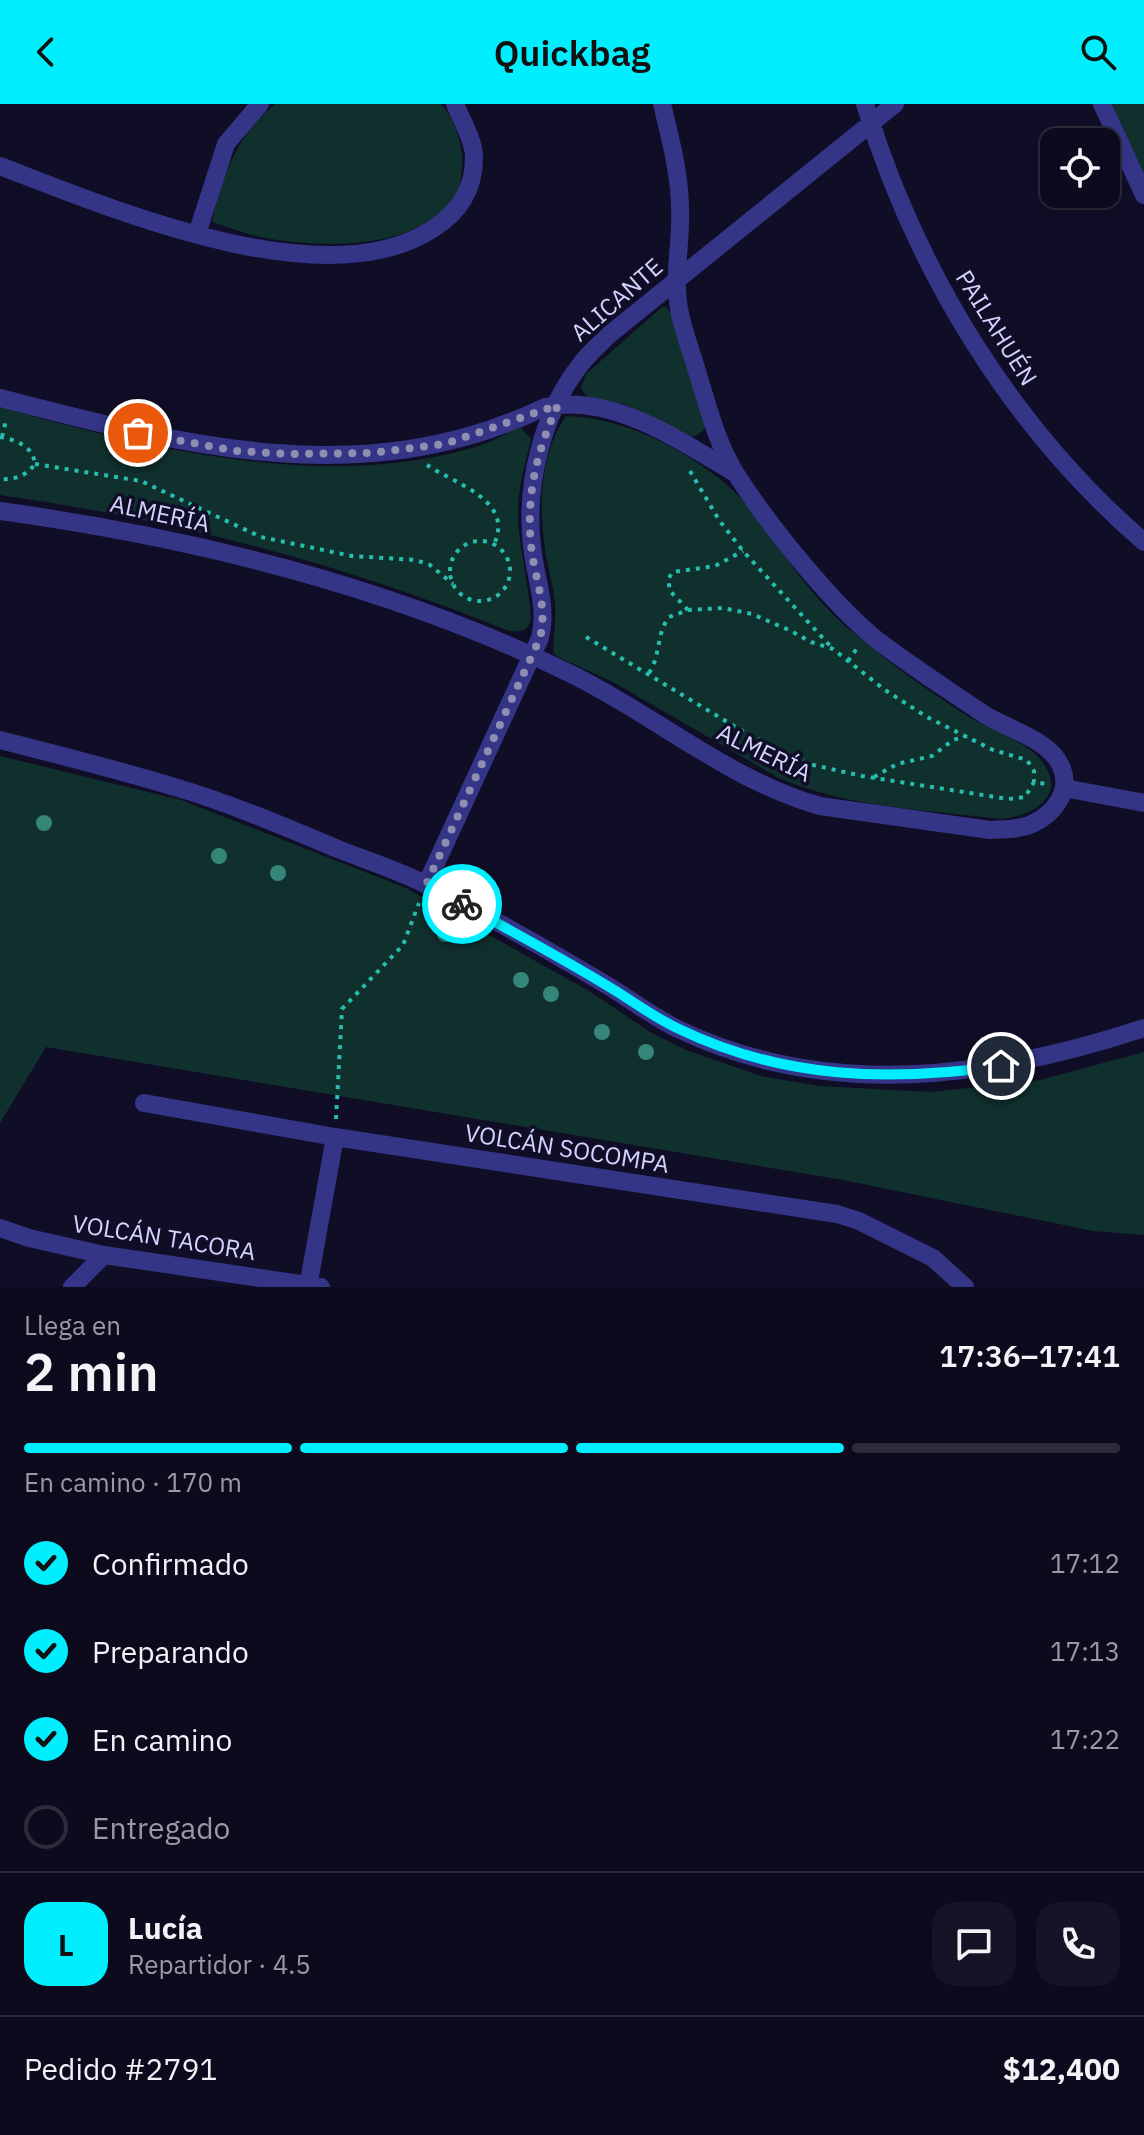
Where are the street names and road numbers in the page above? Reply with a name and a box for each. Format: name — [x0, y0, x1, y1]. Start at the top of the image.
street label: ALICANTE — [564, 250, 669, 348]
street label: PAILAHUÉN — [949, 264, 1045, 391]
street label: ALMERÍA — [107, 487, 213, 539]
street label: ALMERÍA — [712, 716, 817, 789]
street label: VOLCÁN SOCOMPA — [463, 1116, 672, 1180]
street label: VOLCÁN TACORA — [70, 1207, 258, 1267]

